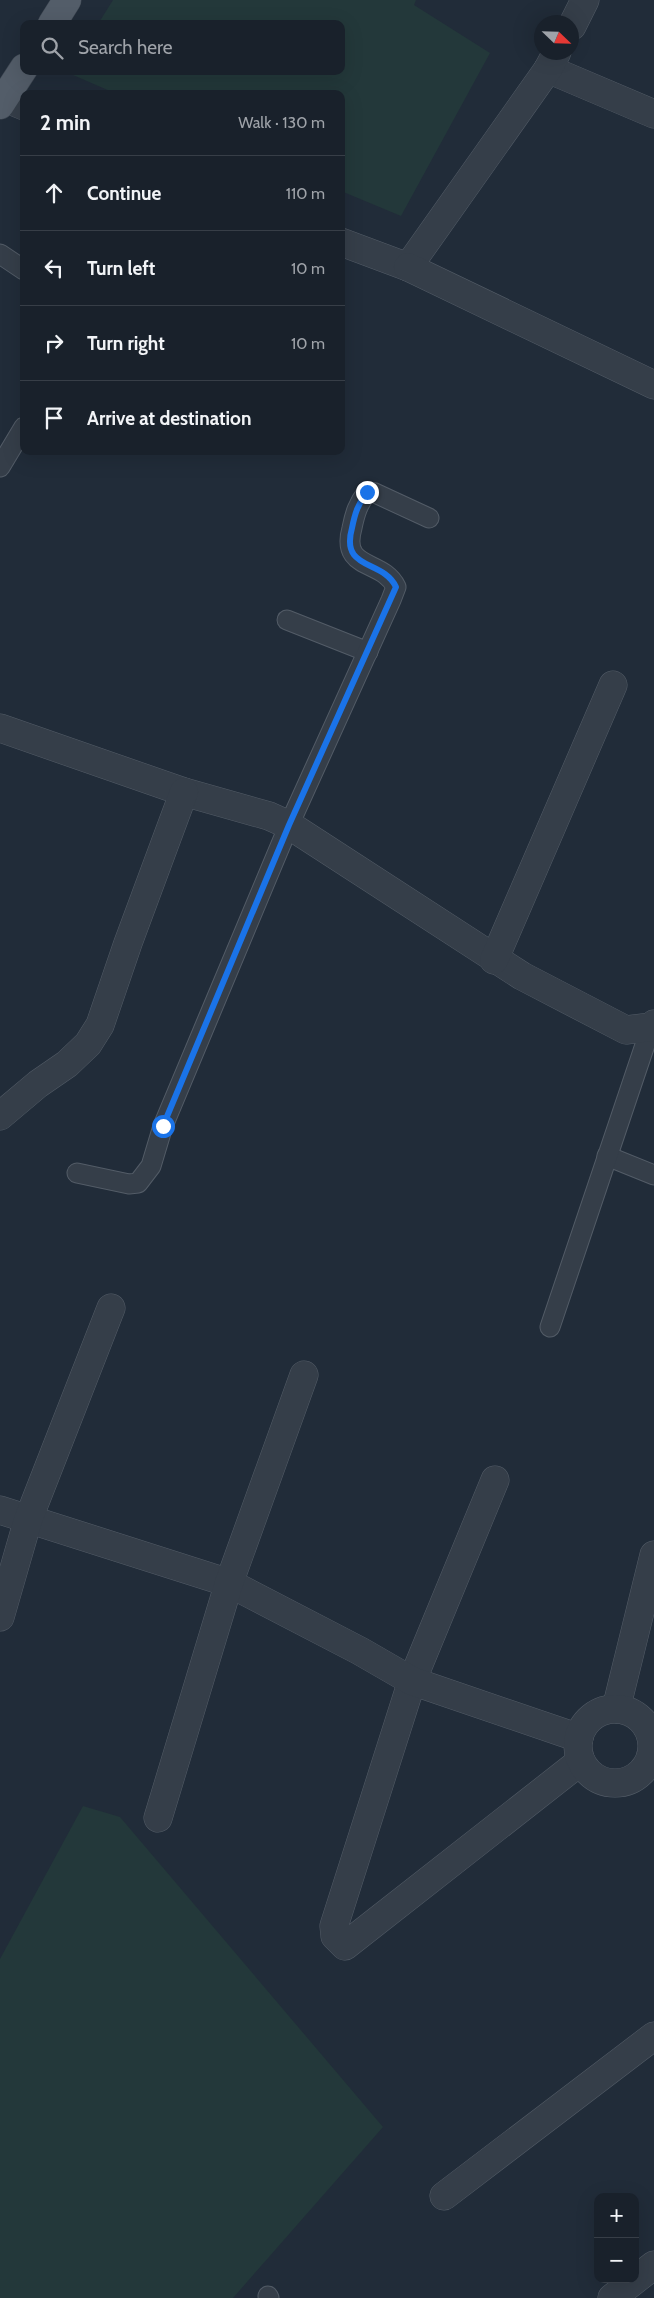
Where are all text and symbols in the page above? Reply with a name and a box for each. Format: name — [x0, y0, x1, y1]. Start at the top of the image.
north arrow — [534, 15, 579, 60]
search box — [20, 20, 345, 75]
icon: search — [38, 34, 66, 62]
text: Search here — [78, 36, 172, 59]
text: 2 min — [40, 110, 91, 135]
text: Walk · 130 m — [238, 113, 325, 132]
icon: ahead — [40, 179, 68, 207]
text: Continue — [87, 182, 161, 205]
text: 110 m — [286, 184, 325, 203]
icon: left — [40, 254, 68, 282]
text: Turn left — [87, 257, 155, 280]
text: 10 m — [291, 259, 325, 278]
icon: right — [40, 329, 68, 357]
text: Turn right — [87, 332, 165, 355]
text: 10 m — [291, 334, 325, 353]
icon: arrive — [40, 404, 68, 432]
text: Arrive at destination — [87, 407, 251, 430]
route end — [356, 481, 379, 504]
route start — [152, 1115, 175, 1138]
map controls — [594, 2193, 639, 2283]
button: + — [594, 2193, 639, 2238]
button: − — [594, 2238, 639, 2283]

